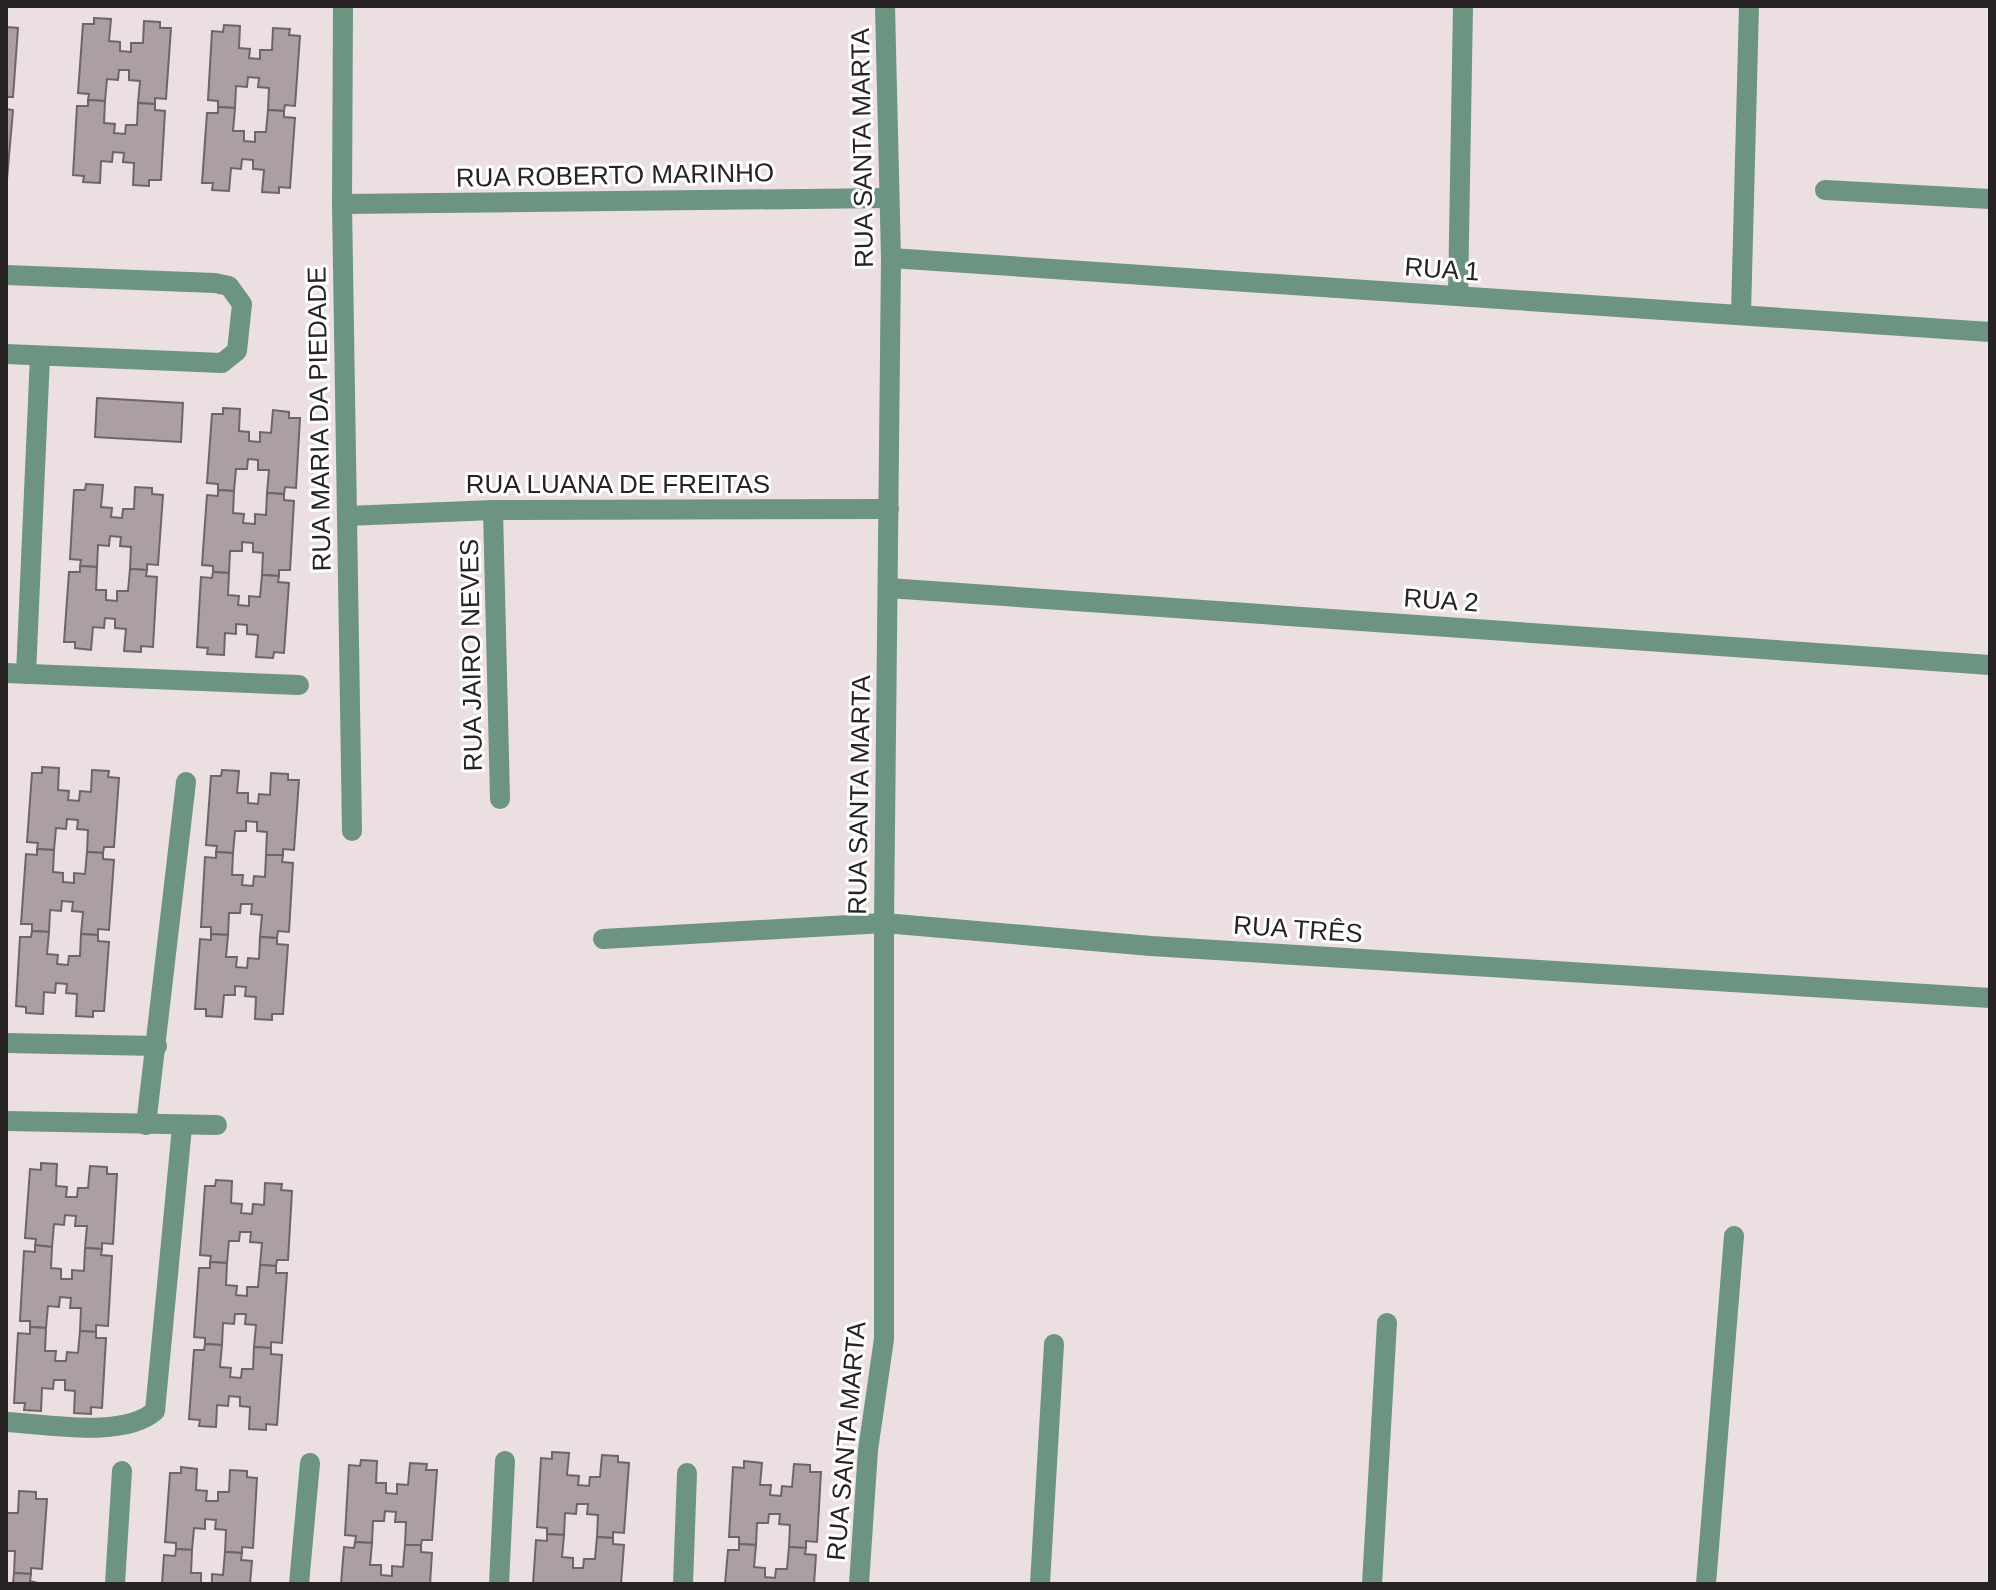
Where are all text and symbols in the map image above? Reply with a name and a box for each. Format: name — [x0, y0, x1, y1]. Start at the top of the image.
street label: RUA SANTA MARTA — [845, 27, 879, 268]
street label: RUA ROBERTO MARINHO — [456, 157, 774, 193]
street label: RUA 1 — [1403, 251, 1481, 287]
street label: RUA MARIA DA PIEDADE — [301, 266, 337, 572]
street label: RUA LUANA DE FREITAS — [466, 469, 770, 499]
street label: RUA JAIRO NEVES — [454, 538, 488, 772]
street label: RUA 2 — [1402, 582, 1480, 618]
street label: RUA SANTA MARTA — [842, 674, 876, 915]
street label: RUA TRÊS — [1232, 910, 1364, 948]
street label: RUA SANTA MARTA — [821, 1320, 871, 1562]

